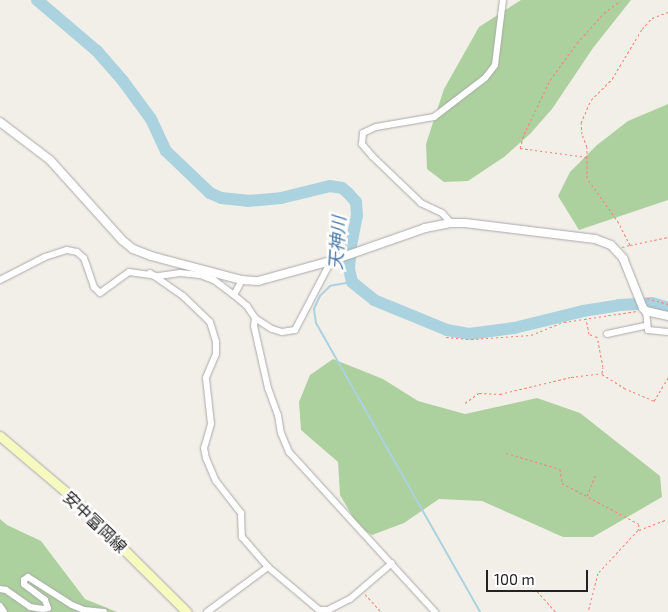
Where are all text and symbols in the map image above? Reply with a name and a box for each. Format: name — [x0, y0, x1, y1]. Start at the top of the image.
water label: 天神川 — [324, 215, 350, 271]
street label: 安中富岡線 — [60, 487, 130, 557]
scale bar — [488, 560, 590, 592]
text: 100 m — [494, 570, 535, 588]

